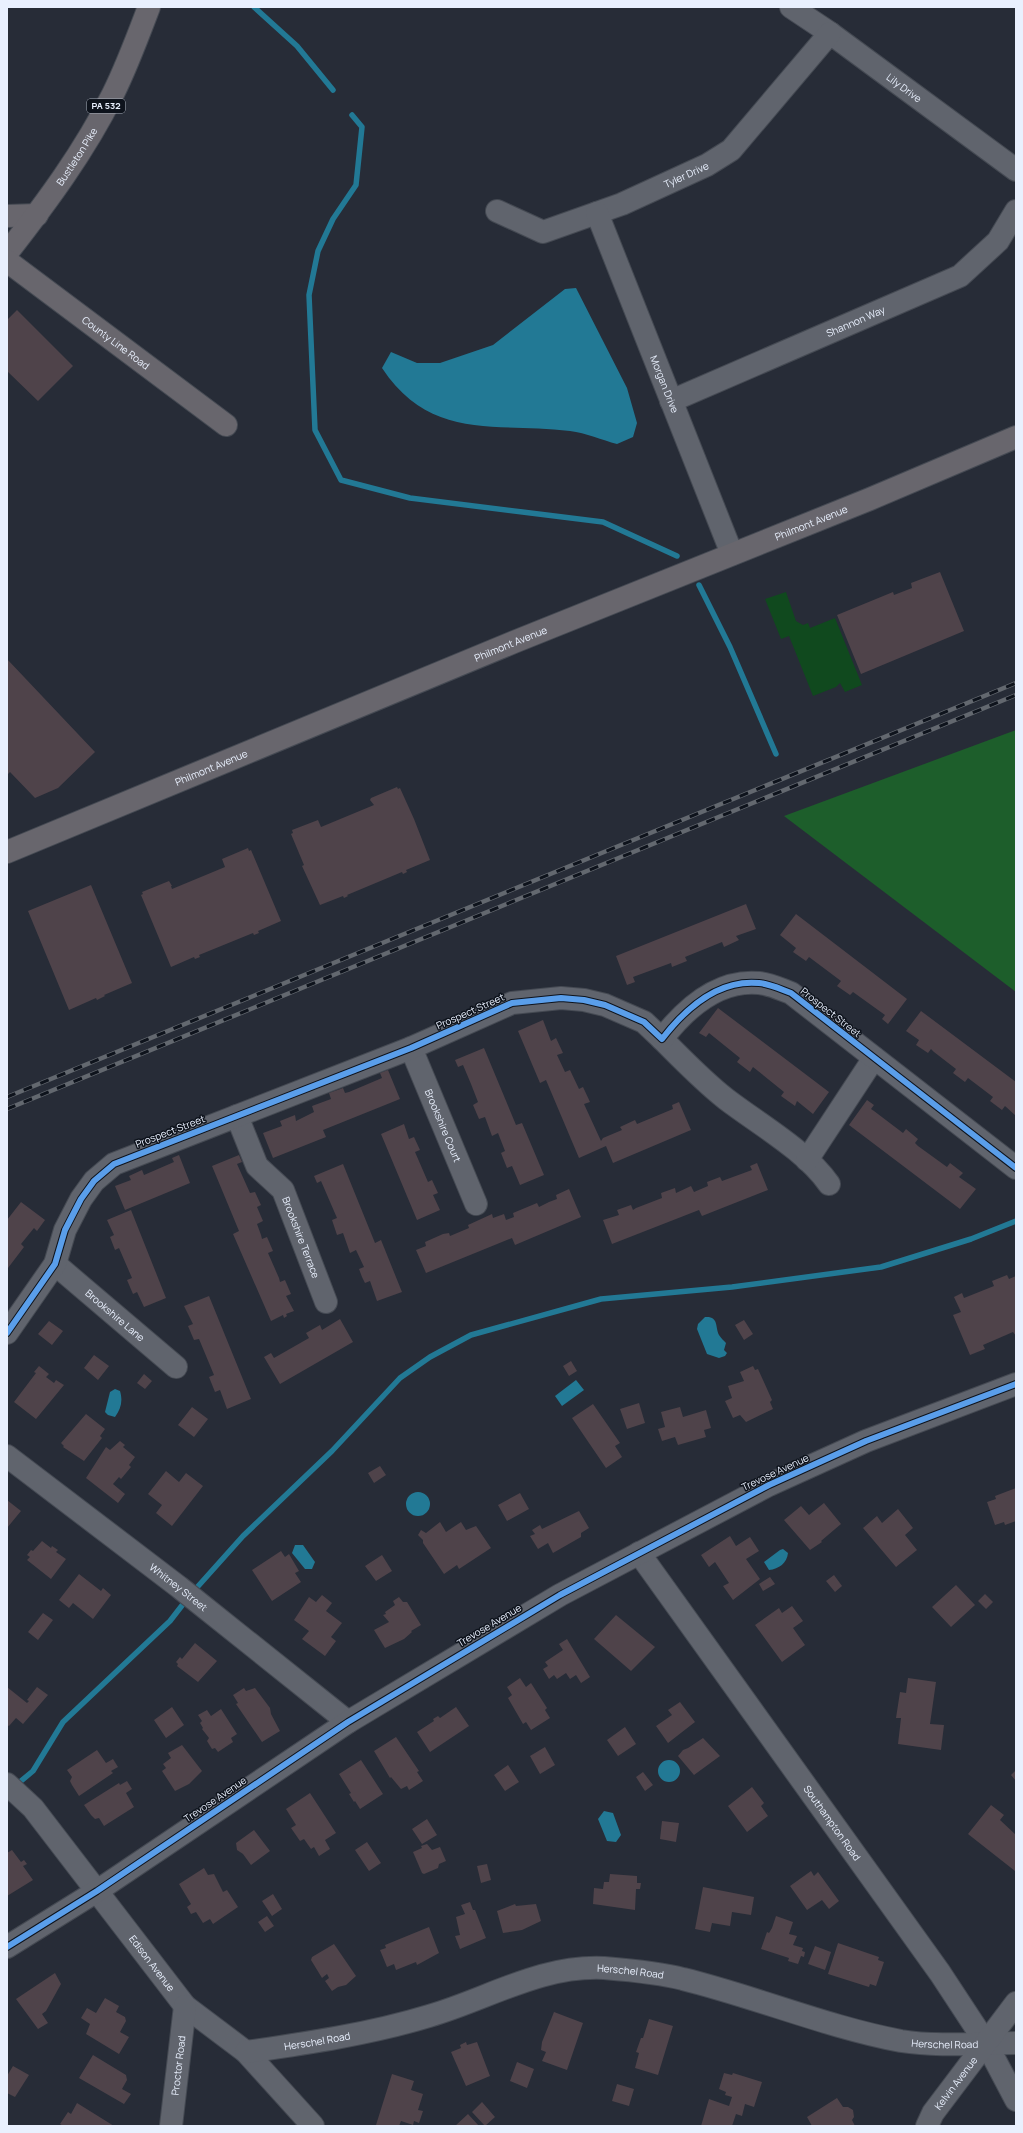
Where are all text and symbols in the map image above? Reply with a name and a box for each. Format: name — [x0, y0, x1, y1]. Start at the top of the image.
street label: Lily Drive — [884, 70, 925, 105]
road number: PA 532 — [87, 99, 125, 113]
street label: Bustleton Pike — [53, 125, 100, 188]
street label: Tyler Drive — [662, 158, 711, 191]
street label: Shannon Way — [824, 302, 888, 340]
street label: County Line Road — [79, 313, 153, 372]
street label: Morgan Drive — [647, 353, 682, 415]
street label: Philmont Avenue — [773, 502, 850, 544]
street label: Philmont Avenue — [472, 622, 549, 665]
street label: Philmont Avenue — [173, 746, 250, 789]
street label: Prospect Street — [798, 984, 864, 1040]
street label: Prospect Street — [434, 990, 506, 1032]
street label: Brookshire Court — [422, 1087, 465, 1164]
street label: Prospect Street — [133, 1111, 207, 1151]
street label: Brookshire Terrace — [279, 1195, 323, 1280]
street label: Brookshire Lane — [83, 1286, 148, 1345]
street label: Trevose Avenue — [739, 1450, 811, 1494]
street label: Whitney Street — [147, 1560, 211, 1614]
street label: Trevose Avenue — [454, 1600, 524, 1650]
street label: Trevose Avenue — [181, 1773, 249, 1825]
street label: Southampton Road — [801, 1782, 864, 1863]
street label: Edison Avenue — [126, 1932, 178, 1994]
street label: Herschel Road — [597, 1961, 665, 1982]
street label: Herschel Road — [283, 2028, 351, 2053]
street label: Proctor Road — [168, 2035, 189, 2096]
street label: Herschel Road — [911, 2035, 979, 2051]
street label: Kelvin Avenue — [931, 2053, 980, 2112]

